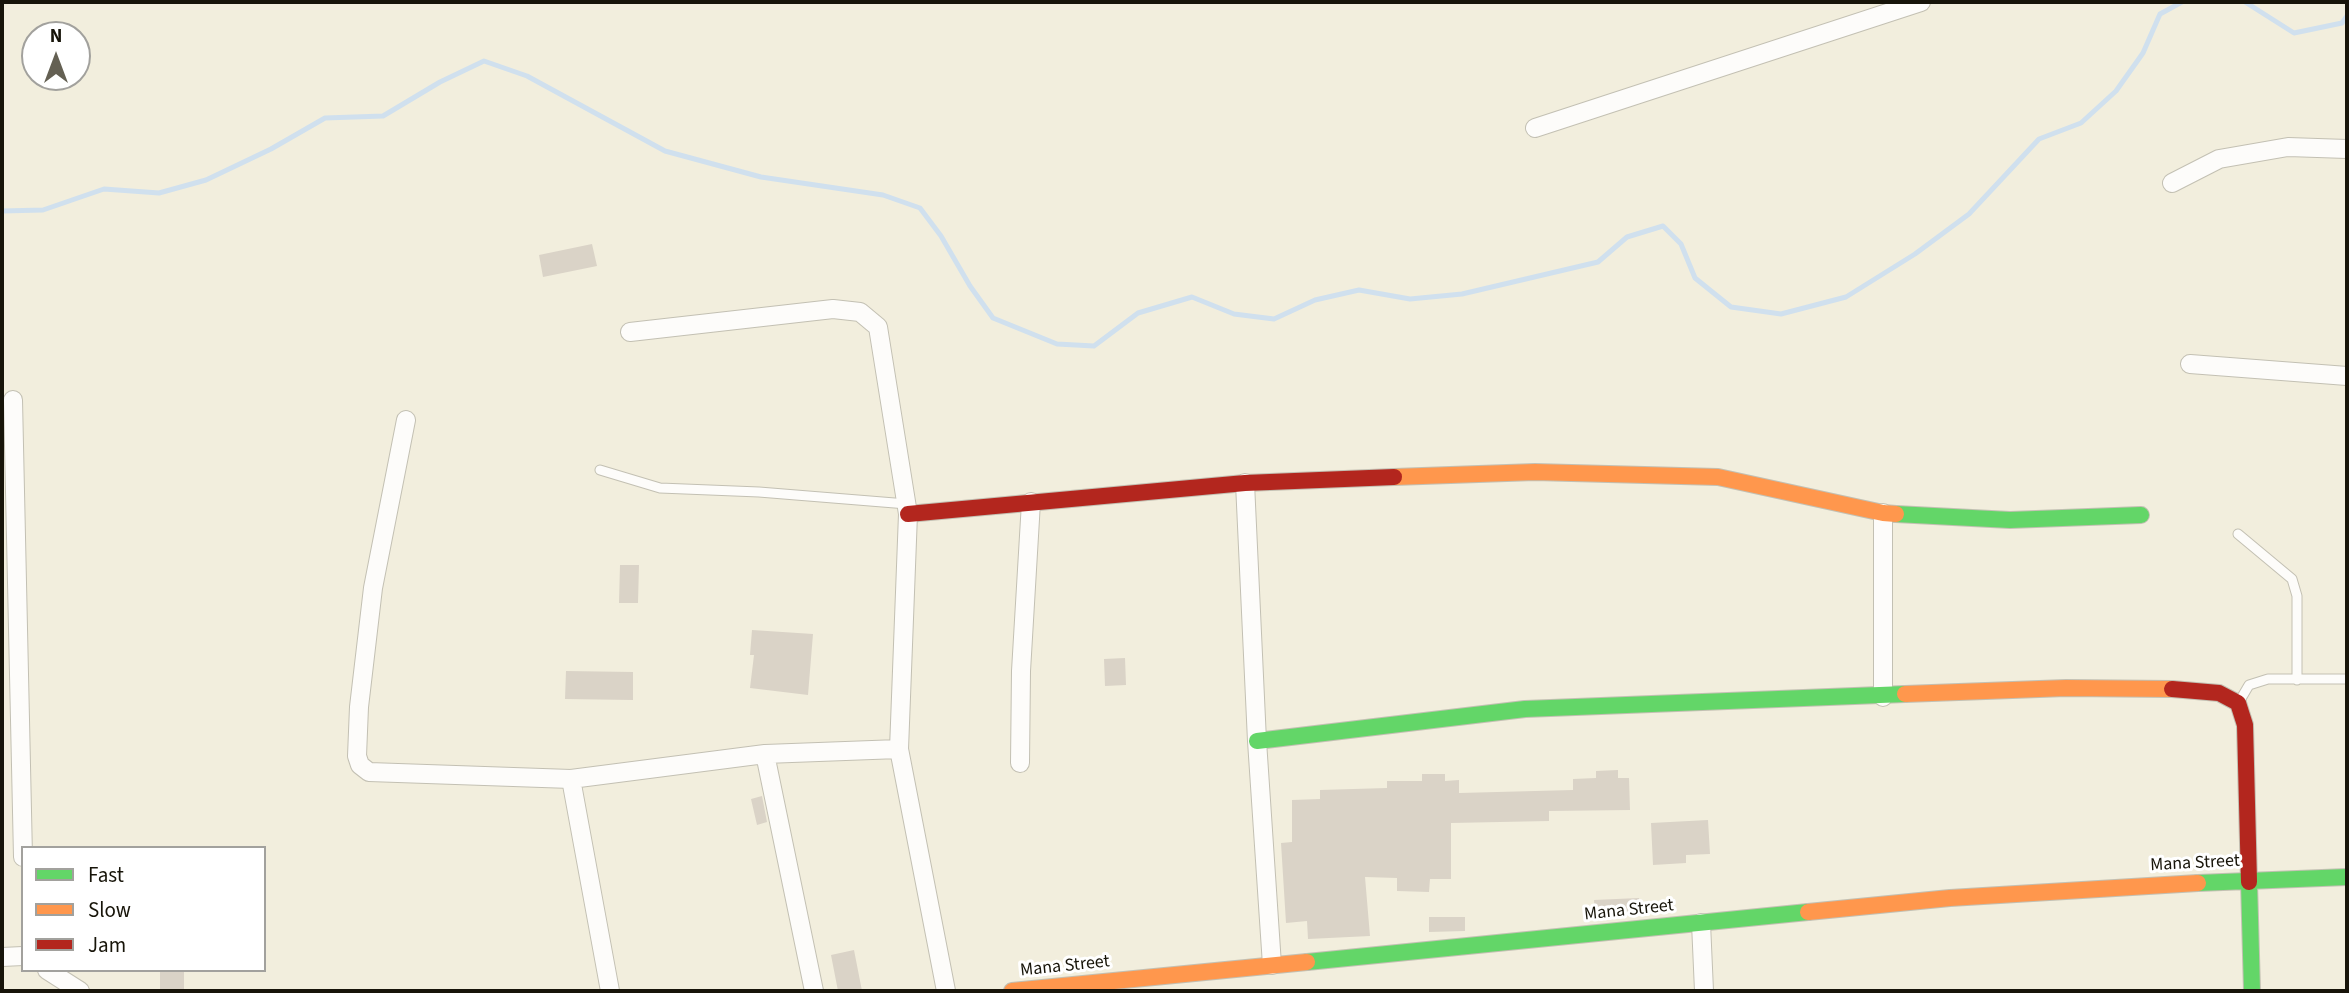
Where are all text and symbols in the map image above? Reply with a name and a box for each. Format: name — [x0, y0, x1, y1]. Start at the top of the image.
north arrow — [21, 21, 91, 91]
text: N — [50, 23, 62, 50]
legend — [21, 846, 266, 972]
street label: Mana Street — [2150, 851, 2240, 877]
text: Fast — [88, 860, 124, 890]
text: Slow — [88, 895, 131, 925]
street label: Mana Street — [1583, 896, 1675, 926]
text: Jam — [88, 930, 126, 960]
street label: Mana Street — [1019, 952, 1111, 982]

